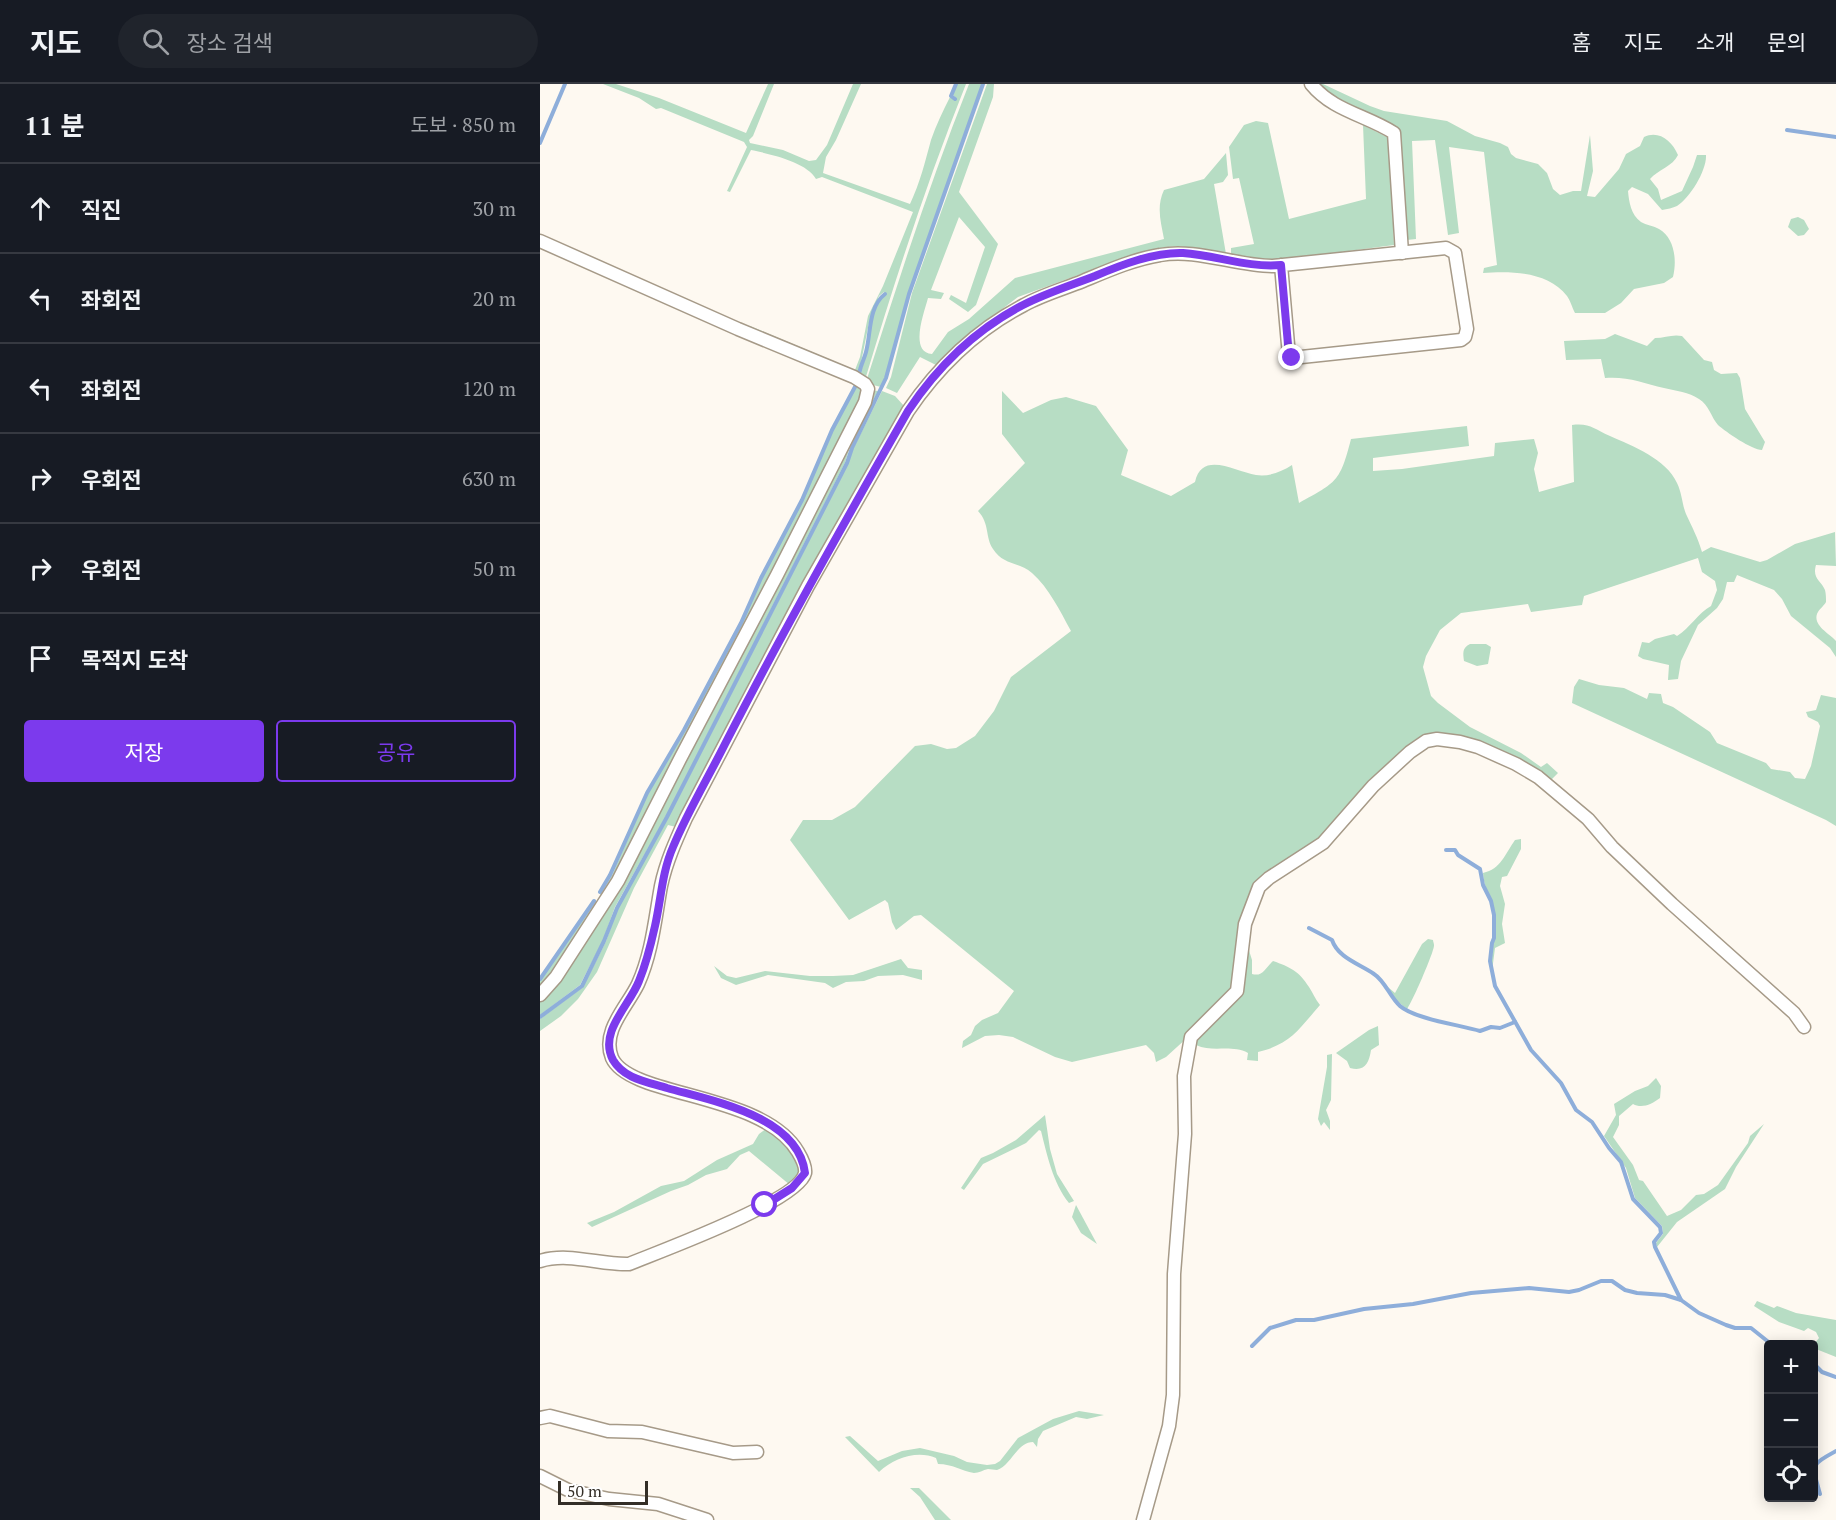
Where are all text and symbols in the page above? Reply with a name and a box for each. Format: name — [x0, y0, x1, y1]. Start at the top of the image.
search box — [118, 14, 538, 68]
text: 지도 — [30, 24, 82, 61]
icon: search — [139, 25, 172, 58]
text: 장소 검색 — [187, 28, 273, 57]
text: 홈 — [1572, 28, 1591, 56]
text: 지도 — [1624, 28, 1663, 56]
text: 소개 — [1696, 28, 1734, 56]
text: 문의 — [1767, 28, 1806, 56]
text: 11 분 — [24, 108, 84, 142]
text: 도보 · 850 m — [411, 111, 516, 138]
icon: ahead — [24, 192, 57, 225]
text: 직진 — [81, 195, 121, 224]
text: 30 m — [473, 195, 516, 222]
icon: left — [24, 282, 57, 315]
text: 좌회전 — [81, 285, 142, 314]
text: 20 m — [473, 285, 516, 312]
route end — [1278, 344, 1304, 370]
icon: left — [24, 372, 57, 405]
text: 좌회전 — [81, 375, 142, 404]
text: 120 m — [462, 375, 516, 402]
icon: right — [24, 462, 57, 495]
text: 우회전 — [81, 465, 142, 494]
text: 630 m — [462, 465, 516, 492]
icon: right — [24, 552, 57, 585]
text: 우회전 — [81, 555, 142, 584]
text: 50 m — [473, 555, 516, 582]
icon: arrive — [24, 642, 57, 675]
text: 목적지 도착 — [81, 645, 188, 674]
button: 저장 — [24, 720, 264, 782]
button: 공유 — [276, 720, 516, 782]
route start — [751, 1191, 777, 1217]
map controls — [1764, 1340, 1818, 1502]
button: + — [1764, 1340, 1818, 1394]
button: − — [1764, 1394, 1818, 1448]
button: locate — [1764, 1448, 1818, 1502]
scale bar — [558, 1478, 648, 1506]
text: 50 m — [567, 1480, 602, 1502]

